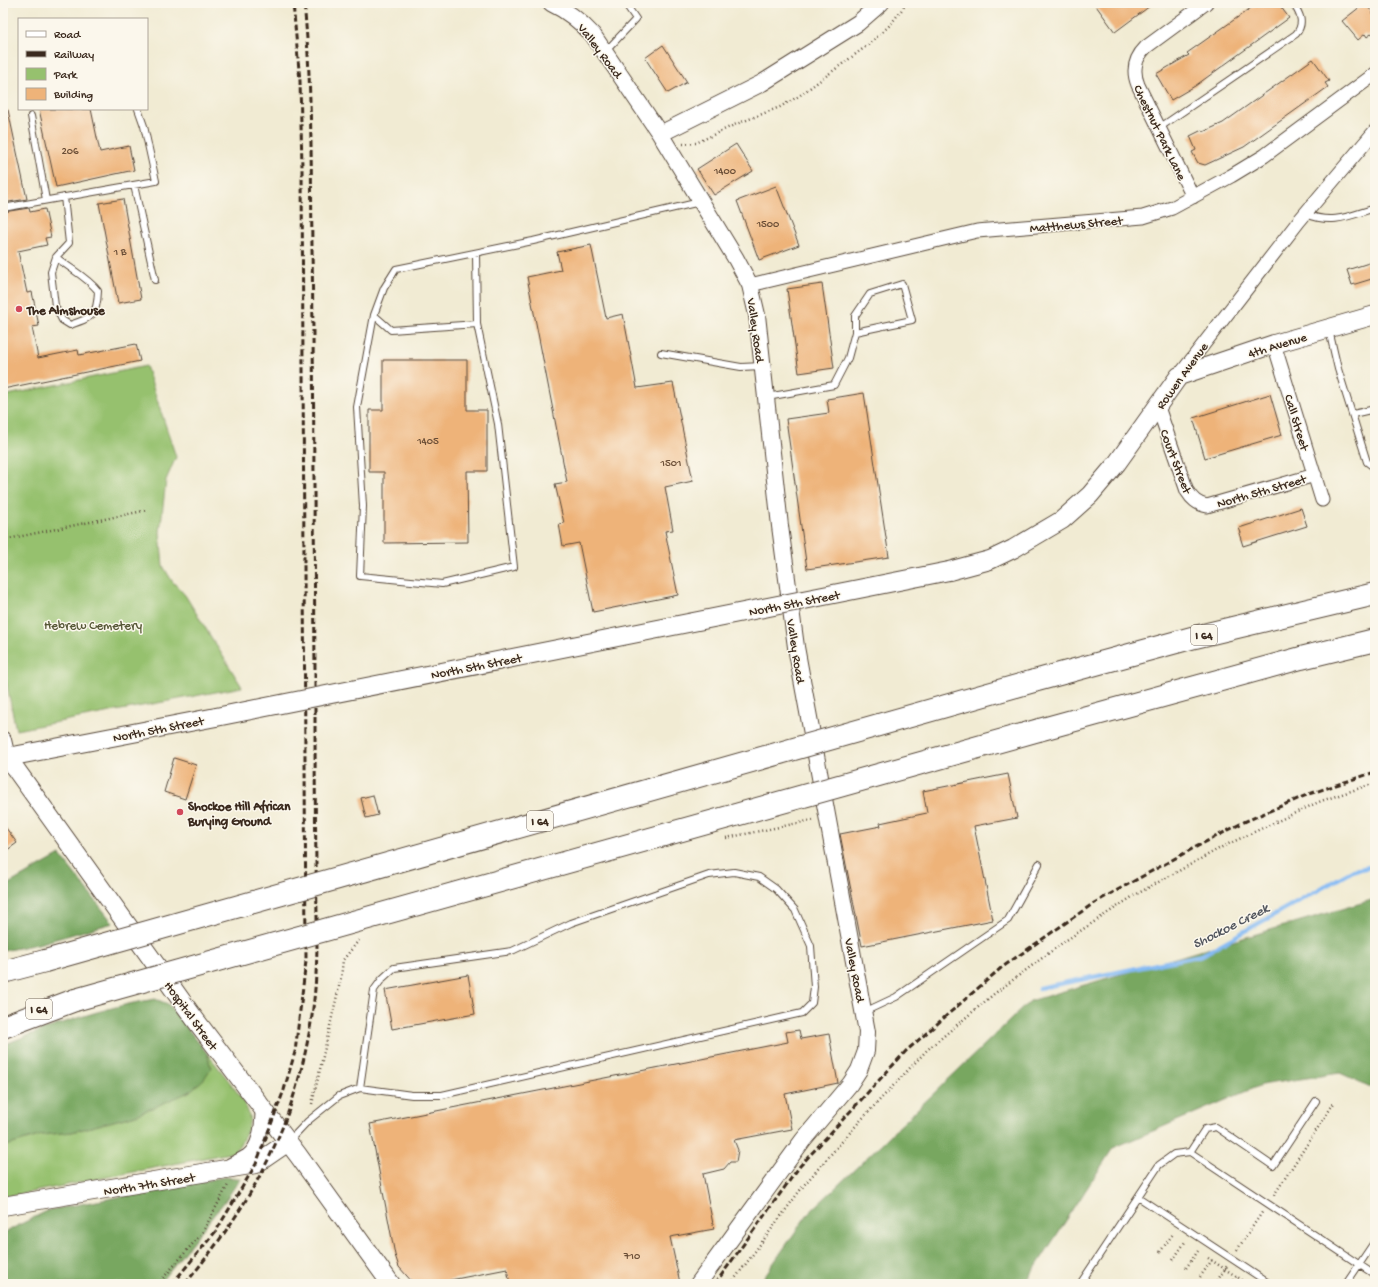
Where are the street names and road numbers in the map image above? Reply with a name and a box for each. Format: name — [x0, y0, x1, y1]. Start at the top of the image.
street label: Valley Road — [573, 20, 625, 83]
street label: Chestnut Park Lane — [1129, 83, 1188, 183]
street label: Matthews Street — [1029, 214, 1125, 237]
street label: Valley Road — [742, 296, 767, 365]
street label: 4th Avenue — [1247, 330, 1309, 362]
street label: Rowen Avenue — [1154, 340, 1212, 413]
street label: Call Street — [1280, 393, 1312, 454]
street label: Court Street — [1156, 428, 1194, 498]
street label: North 5th Street — [1215, 472, 1310, 512]
street label: North 5th Street — [748, 588, 843, 621]
street label: Valley Road — [782, 617, 807, 686]
road number: I 64 — [1191, 625, 1217, 645]
street label: North 5th Street — [430, 651, 525, 684]
street label: North 5th Street — [112, 714, 207, 747]
road number: I 64 — [527, 811, 553, 831]
street label: Valley Road — [840, 936, 867, 1005]
street label: Hospital Street — [160, 979, 221, 1055]
road number: I 64 — [26, 999, 52, 1019]
street label: North 7th Street — [103, 1171, 198, 1200]

